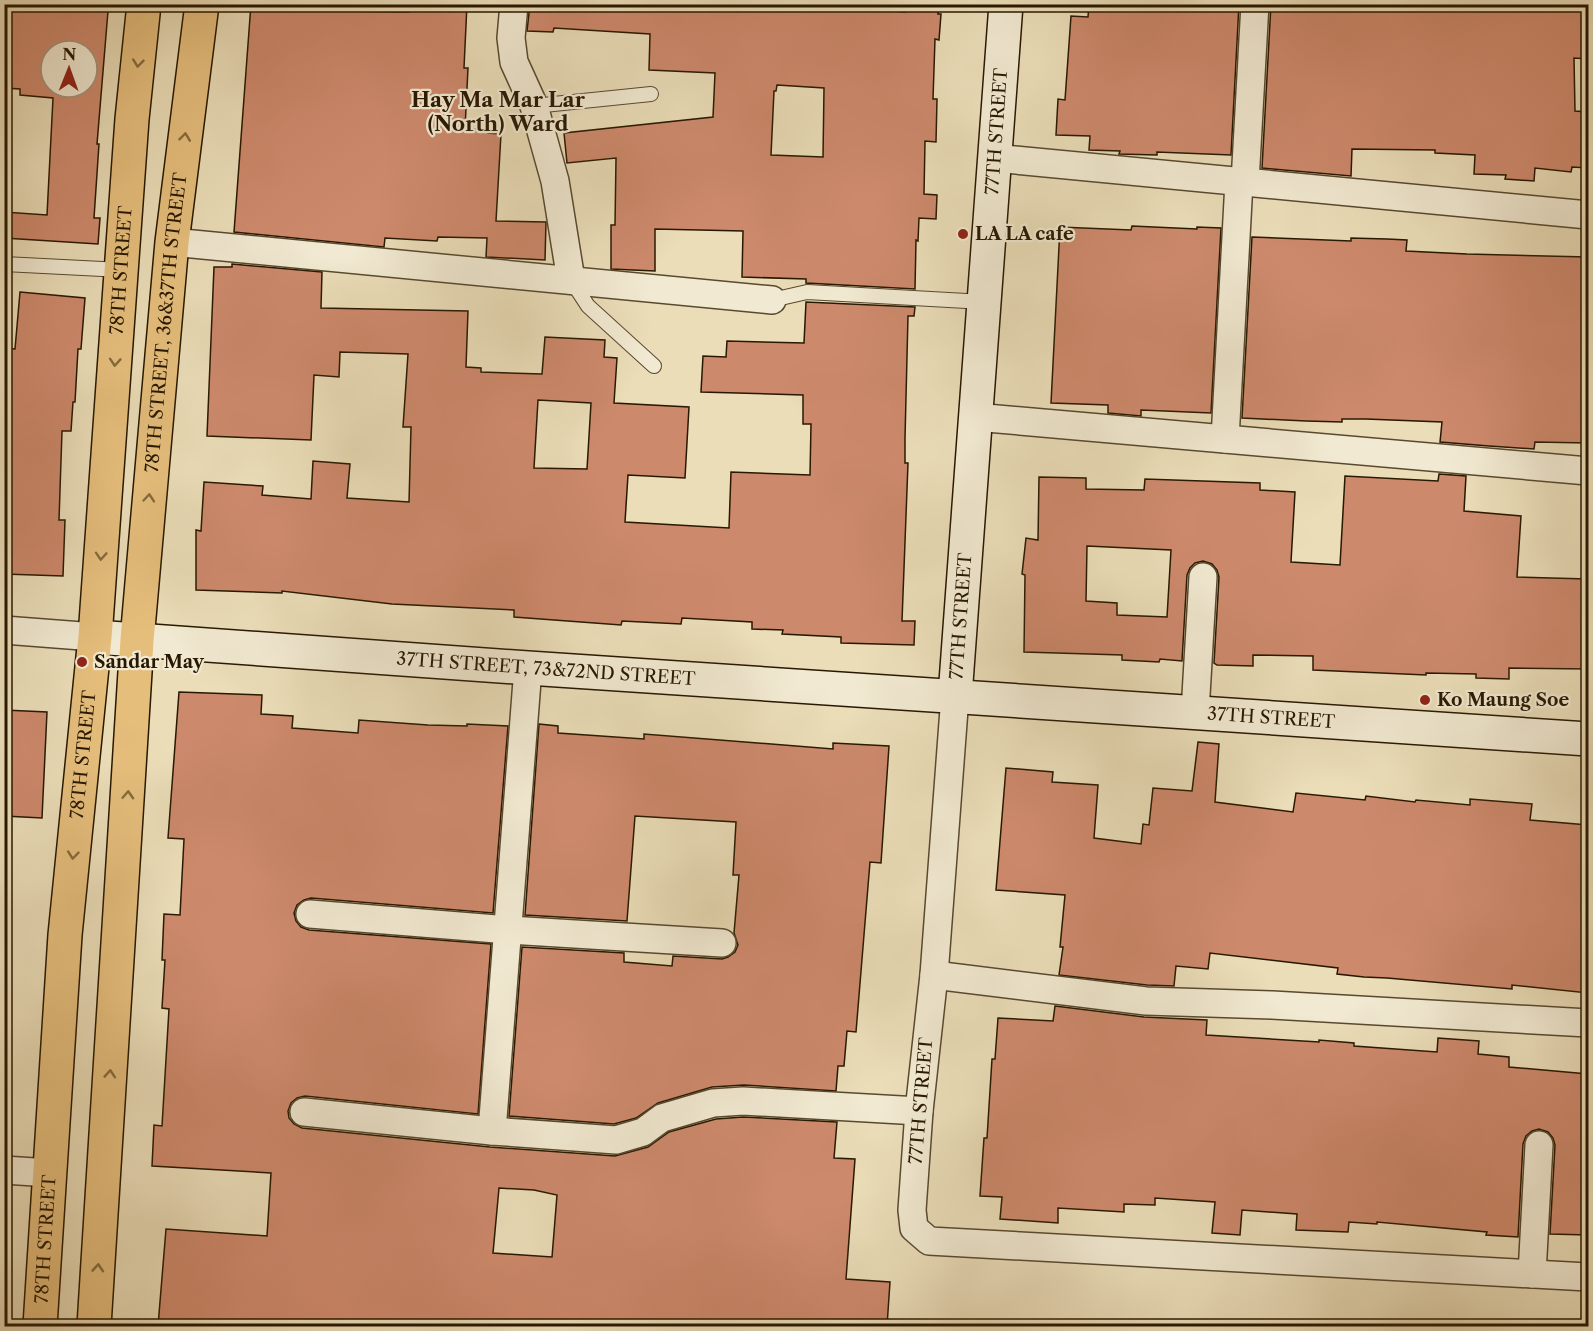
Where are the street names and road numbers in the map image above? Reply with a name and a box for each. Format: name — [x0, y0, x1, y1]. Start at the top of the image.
street label: 77TH STREET — [981, 67, 1012, 196]
street label: 78TH STREET, 36&37TH STREET — [141, 171, 192, 473]
street label: 78TH STREET — [106, 205, 137, 335]
street label: 77TH STREET — [945, 551, 977, 680]
street label: 37TH STREET, 73&72ND STREET — [396, 648, 696, 690]
street label: 78TH STREET — [66, 689, 101, 820]
street label: 37TH STREET — [1206, 703, 1336, 733]
street label: 77TH STREET — [905, 1036, 938, 1165]
street label: 78TH STREET — [30, 1174, 61, 1304]

